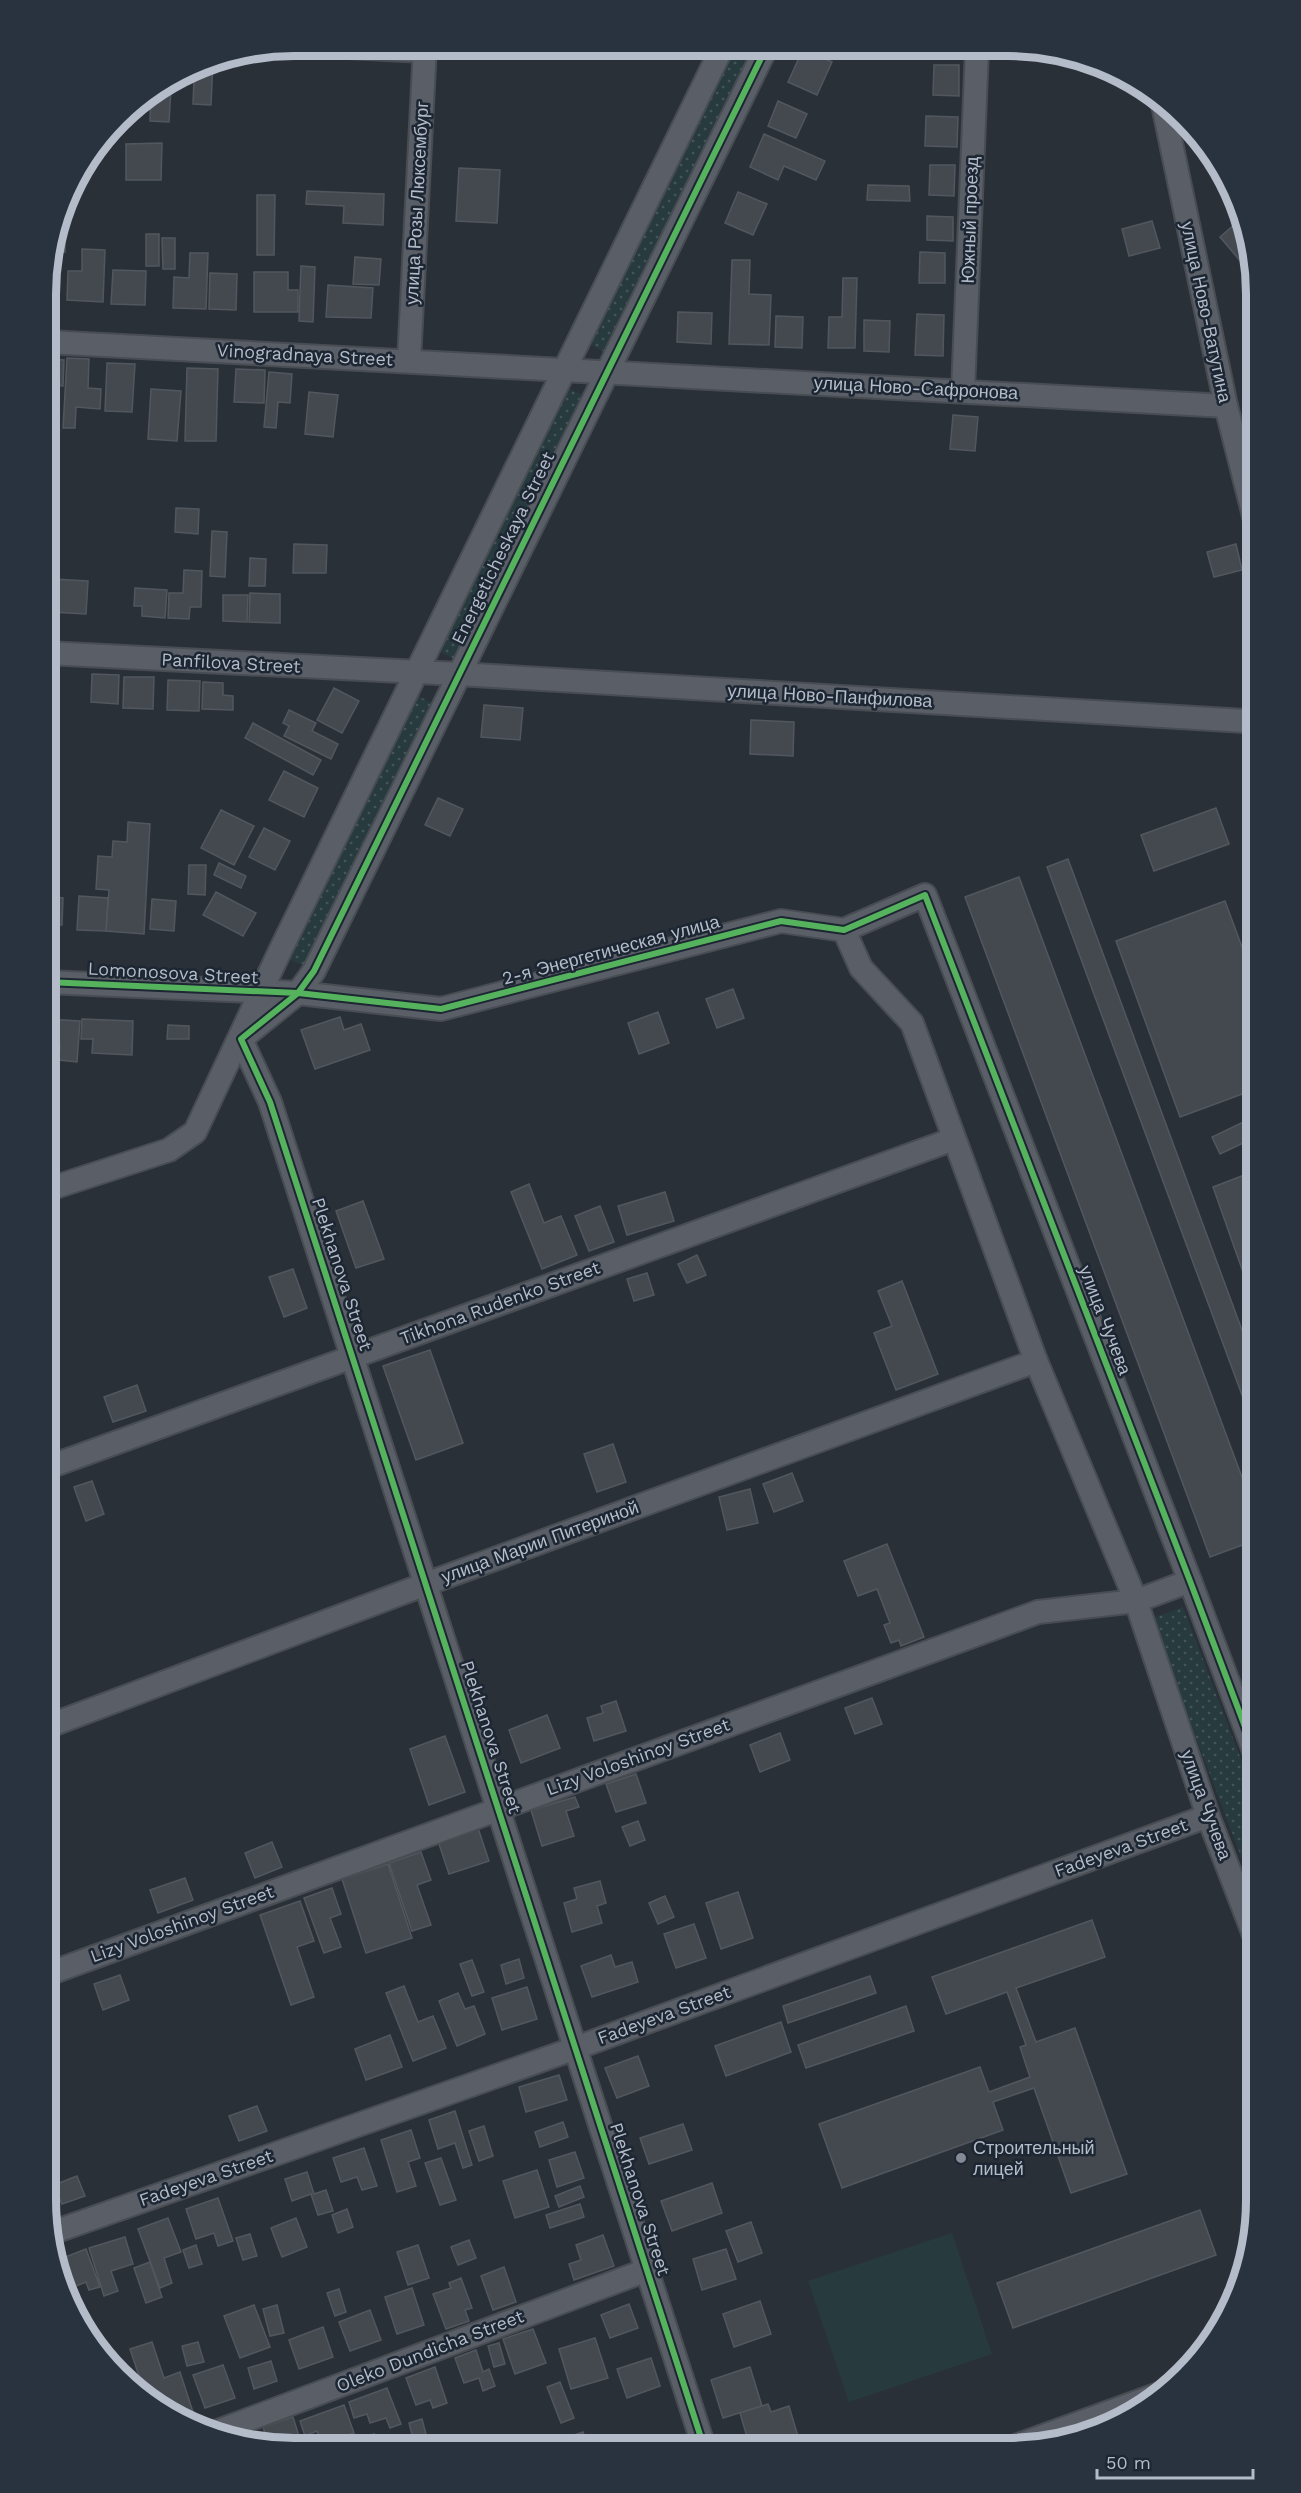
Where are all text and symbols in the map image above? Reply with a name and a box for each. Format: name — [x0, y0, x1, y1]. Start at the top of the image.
street label: улица Розы Люксембург — [401, 100, 432, 305]
street label: Южный проезд — [957, 156, 982, 284]
street label: улица Ново-Ватутина — [1177, 219, 1236, 405]
street label: Vinogradnaya Street — [216, 339, 394, 370]
street label: улица Ново-Сафронова — [813, 372, 1020, 403]
street label: Energeticheskaya Street — [447, 448, 559, 648]
street label: Panfilova Street — [161, 648, 302, 677]
street label: улица Ново-Панфилова — [727, 680, 934, 711]
street label: 2-я Энергетическая улица — [500, 910, 723, 989]
street label: Lomonosova Street — [87, 958, 259, 987]
street label: Plekhanova Street — [308, 1195, 377, 1353]
street label: Tikhona Rudenko Street — [397, 1256, 603, 1349]
street label: улица Чучева — [1075, 1262, 1136, 1378]
street label: улица Марии Питериной — [438, 1496, 641, 1587]
street label: Plekhanova Street — [457, 1658, 526, 1816]
street label: Lizy Voloshinoy Street — [543, 1713, 733, 1800]
street label: улица Чучева — [1177, 1747, 1236, 1864]
street label: Fadeyeva Street — [1051, 1814, 1191, 1881]
street label: Lizy Voloshinoy Street — [87, 1880, 277, 1967]
street label: Fadeyeva Street — [594, 1981, 734, 2048]
street label: Plekhanova Street — [606, 2120, 675, 2278]
place label: Строительный лицей — [973, 2137, 1095, 2179]
street label: Fadeyeva Street — [136, 2145, 276, 2210]
marker: Строительный лицей — [954, 2151, 968, 2165]
street label: Oleko Dundicha Street — [333, 2305, 527, 2396]
scale bar — [1097, 2442, 1253, 2480]
text: 50 m — [1106, 2452, 1151, 2473]

